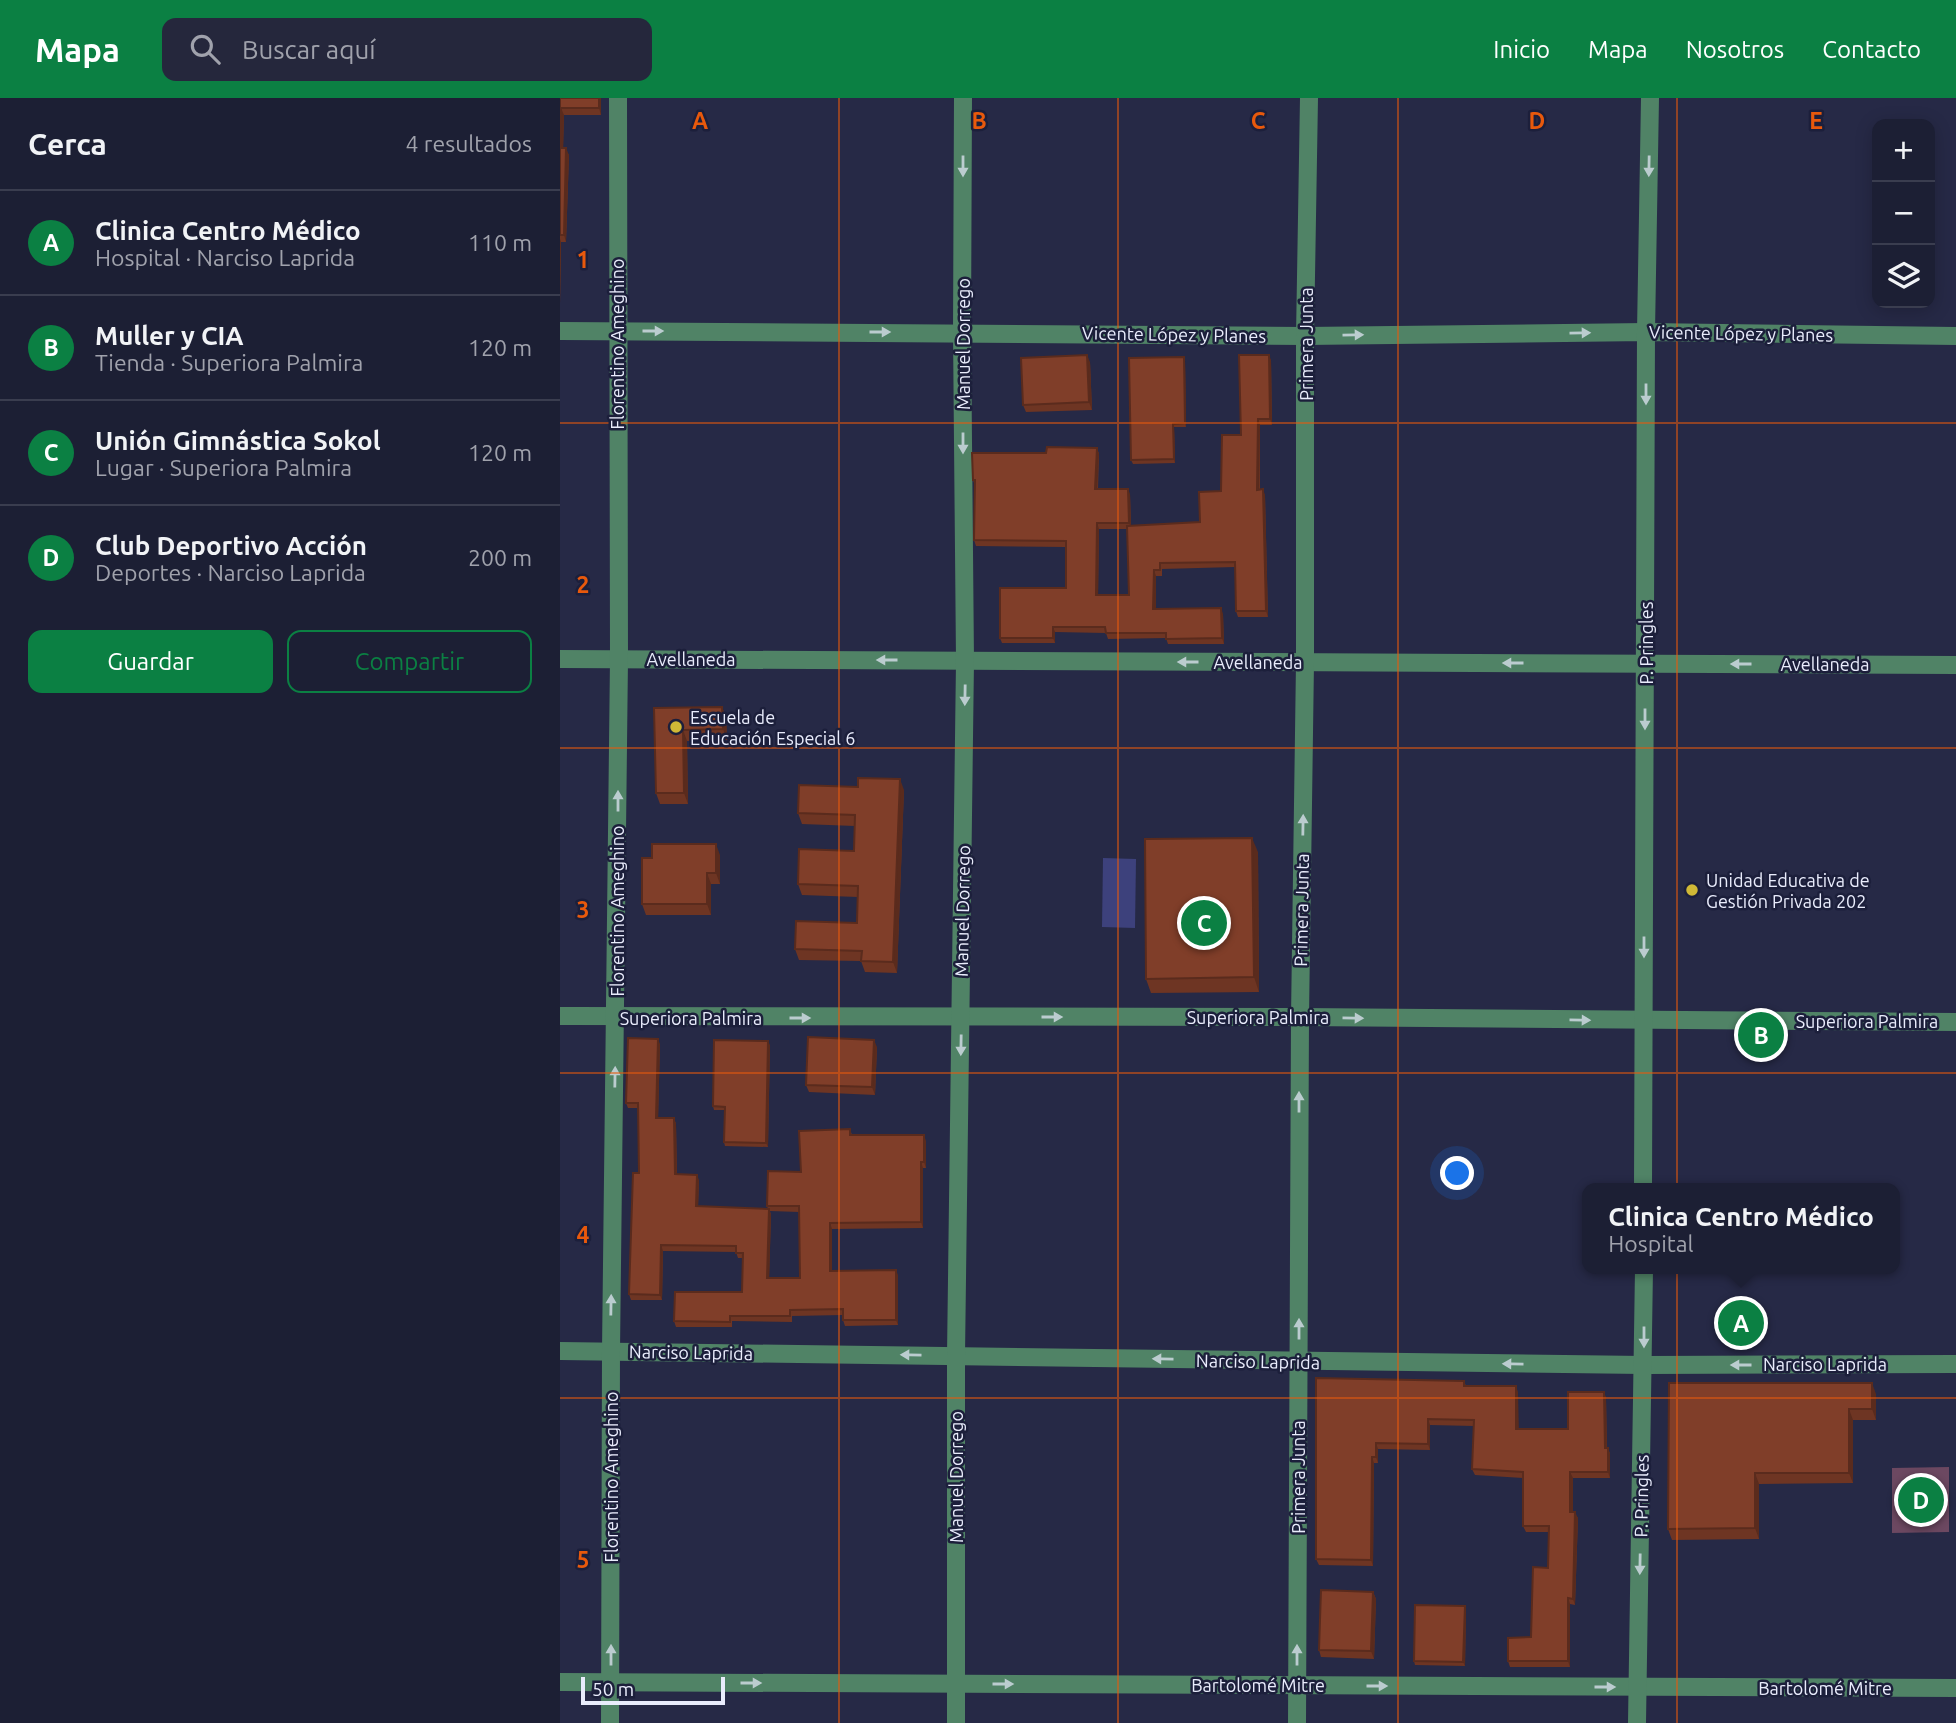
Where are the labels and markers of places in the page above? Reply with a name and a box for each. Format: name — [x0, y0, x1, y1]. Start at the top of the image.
place label: Escuela de Educación Especial 6 — [690, 707, 855, 748]
marker: Escuela de Educación Especial 6 — [668, 719, 684, 735]
place label: Unidad Educativa de Gestión Privada 202 — [1706, 870, 1870, 911]
marker: Unidad Educativa de Gestión Privada 202 — [1684, 882, 1700, 898]
pin: C — [1181, 897, 1227, 949]
pin: B — [1738, 1009, 1784, 1061]
pin: A — [1718, 1297, 1764, 1349]
pin: D — [1898, 1474, 1944, 1526]

